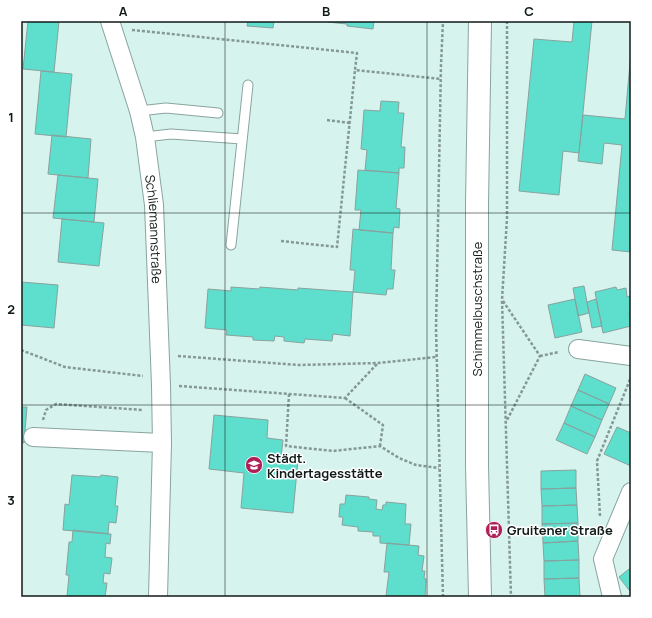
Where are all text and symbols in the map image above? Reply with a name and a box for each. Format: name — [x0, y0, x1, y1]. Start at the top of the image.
text: A — [119, 2, 128, 20]
text: B — [322, 2, 330, 20]
text: C — [524, 2, 534, 20]
text: 1 — [8, 108, 14, 126]
street label: Schliemannstraße — [141, 174, 166, 284]
street label: Schimmelbuschstraße — [468, 241, 486, 376]
text: 2 — [7, 300, 15, 318]
place label: Städt. Kindertagesstätte — [267, 449, 383, 482]
school or university icon: Städt. Kindertagesstätte — [244, 455, 264, 475]
text: 3 — [7, 491, 15, 509]
bus stop icon: Gruitener Straße — [484, 520, 504, 540]
place label: Gruitener Straße — [507, 521, 613, 539]

